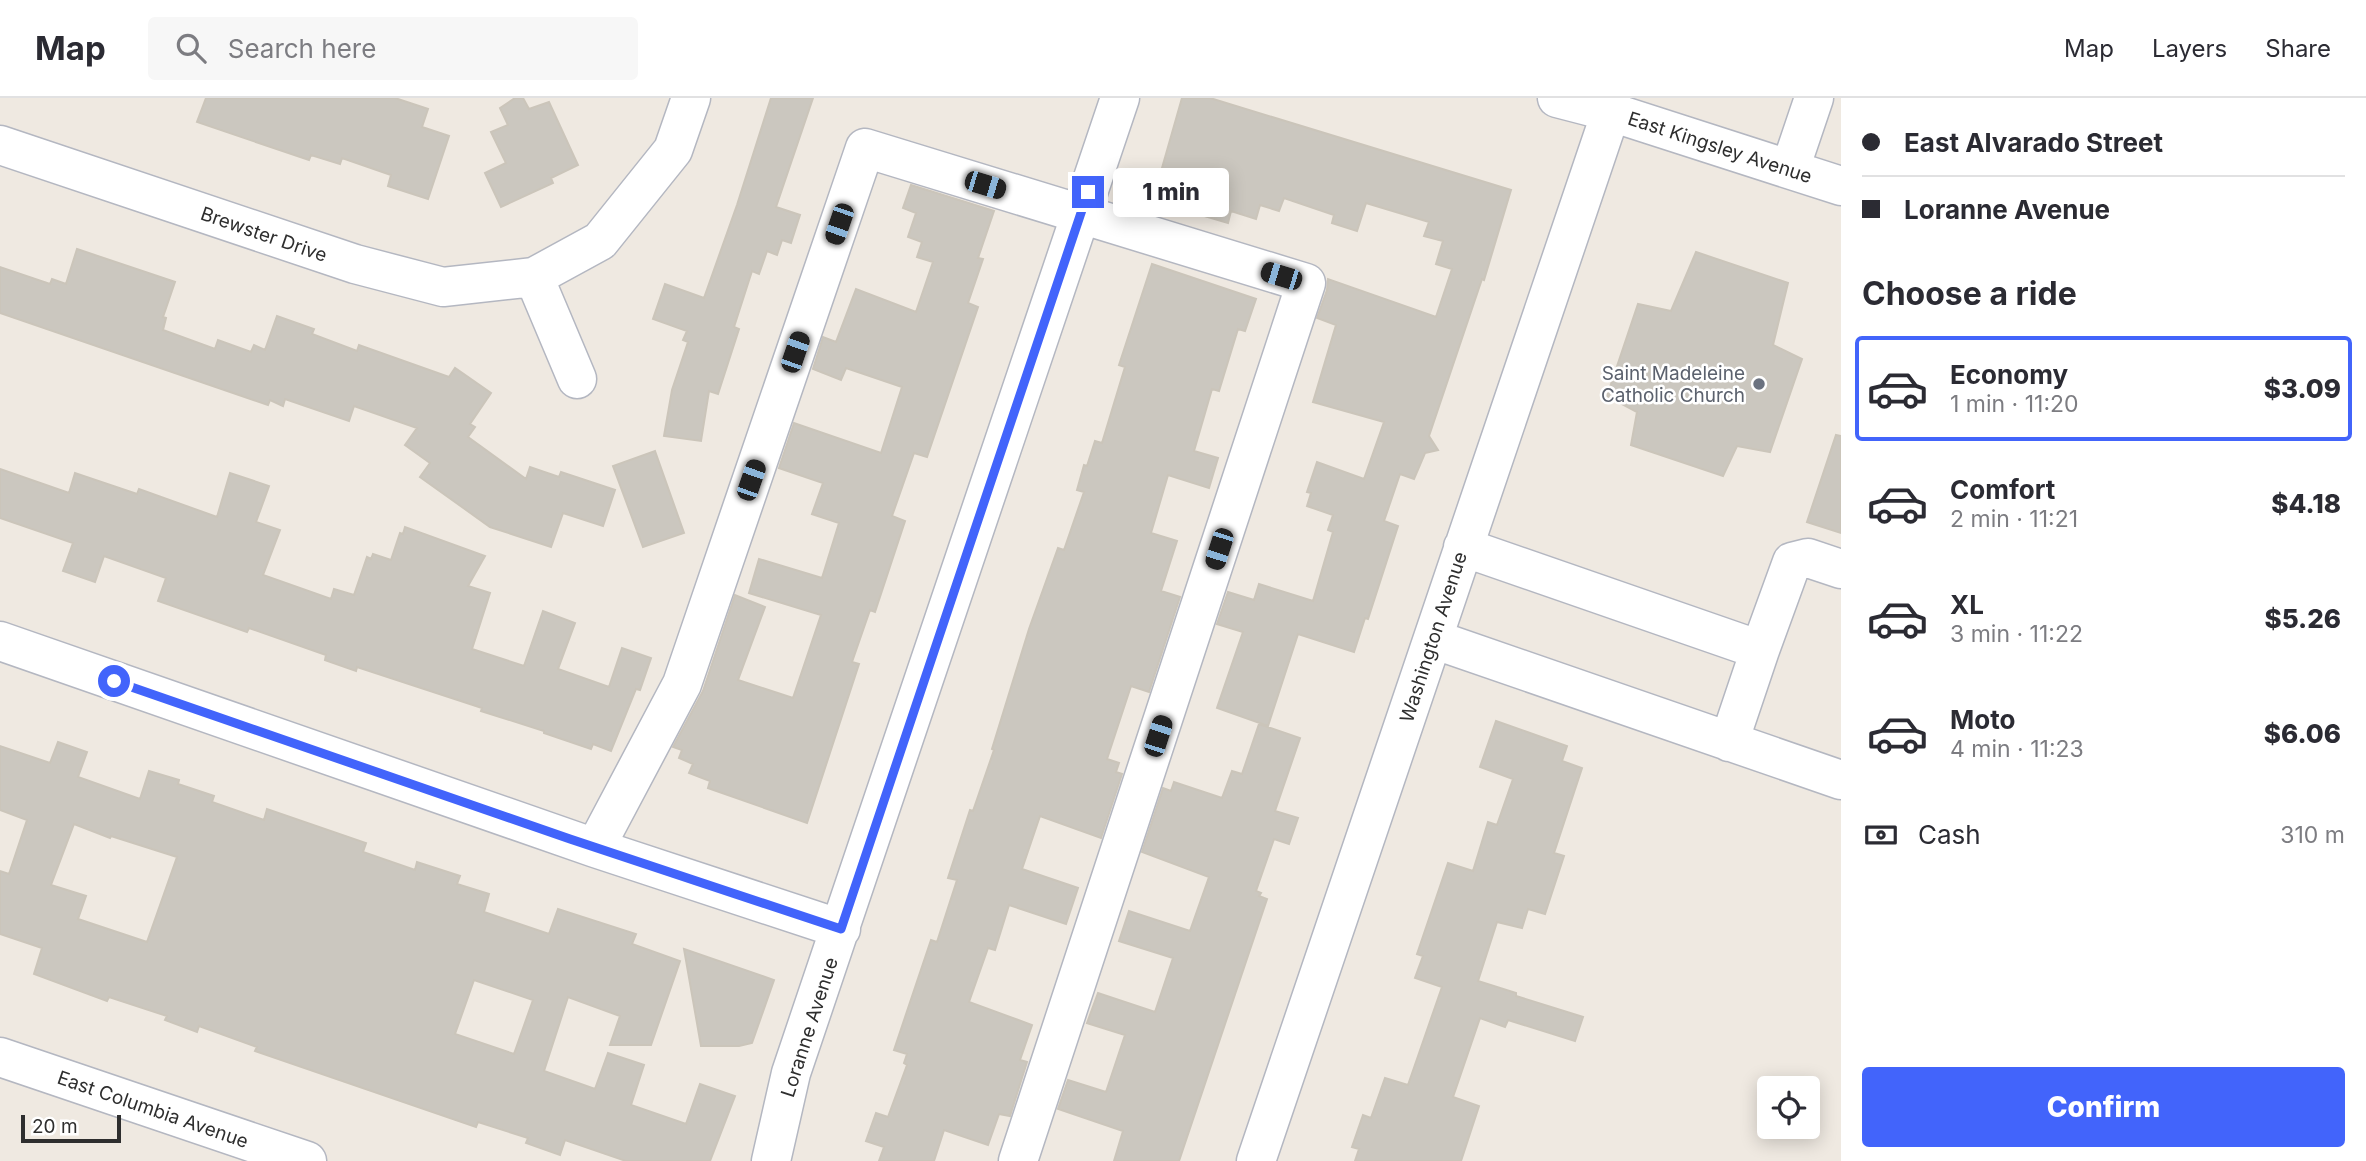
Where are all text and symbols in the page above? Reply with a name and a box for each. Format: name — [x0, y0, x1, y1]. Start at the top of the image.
search box — [148, 17, 638, 80]
text: Map — [35, 28, 106, 68]
icon: search — [172, 29, 210, 67]
text: Search here — [228, 33, 376, 64]
text: Map — [2064, 34, 2114, 63]
text: Layers — [2152, 34, 2227, 63]
text: Share — [2265, 34, 2331, 63]
street label: East Kingsley Avenue — [1625, 107, 1815, 188]
text: East Alvarado Street — [1904, 127, 2163, 158]
callout: 1 min — [1112, 168, 1228, 217]
car — [962, 169, 1009, 201]
route end — [1072, 176, 1104, 208]
text: 1 min — [1142, 178, 1200, 206]
text: Loranne Avenue — [1904, 194, 2110, 225]
car — [823, 201, 856, 247]
street label: Brewster Drive — [198, 202, 330, 267]
car — [1258, 260, 1305, 292]
text: Choose a ride — [1862, 274, 2077, 313]
car — [779, 329, 812, 375]
icon: car — [1866, 357, 1929, 420]
text: Economy — [1950, 359, 2068, 390]
place label: Saint Madeleine Catholic Church — [1601, 362, 1745, 407]
text: $3.09 — [2264, 373, 2341, 404]
marker: Saint Madeleine Catholic Church — [1751, 376, 1767, 392]
text: 1 min · 11:20 — [1950, 390, 2079, 418]
car — [735, 457, 768, 503]
icon: car — [1866, 472, 1929, 535]
text: Comfort — [1950, 474, 2055, 505]
text: $4.18 — [2271, 488, 2341, 519]
text: 2 min · 11:21 — [1950, 505, 2078, 533]
car — [1203, 526, 1236, 572]
street label: Washington Avenue — [1395, 549, 1472, 725]
icon: car — [1866, 587, 1929, 650]
text: XL — [1950, 589, 1984, 620]
text: $5.26 — [2264, 603, 2341, 634]
text: 3 min · 11:22 — [1950, 620, 2083, 648]
route start — [98, 665, 130, 697]
icon: car — [1866, 702, 1929, 765]
text: Moto — [1950, 704, 2015, 735]
car — [1142, 713, 1175, 759]
text: $6.06 — [2264, 718, 2341, 749]
text: 4 min · 11:23 — [1950, 735, 2084, 763]
icon: cash — [1862, 816, 1900, 854]
text: Cash — [1918, 819, 1981, 850]
text: 310 m — [2280, 821, 2345, 849]
street label: Loranne Avenue — [776, 954, 843, 1100]
street label: East Columbia Avenue — [54, 1066, 251, 1153]
button: Confirm — [1862, 1067, 2345, 1147]
map controls — [1757, 1076, 1820, 1139]
button: locate — [1757, 1076, 1820, 1139]
scale bar — [21, 1112, 121, 1144]
text: 20 m — [32, 1115, 78, 1138]

